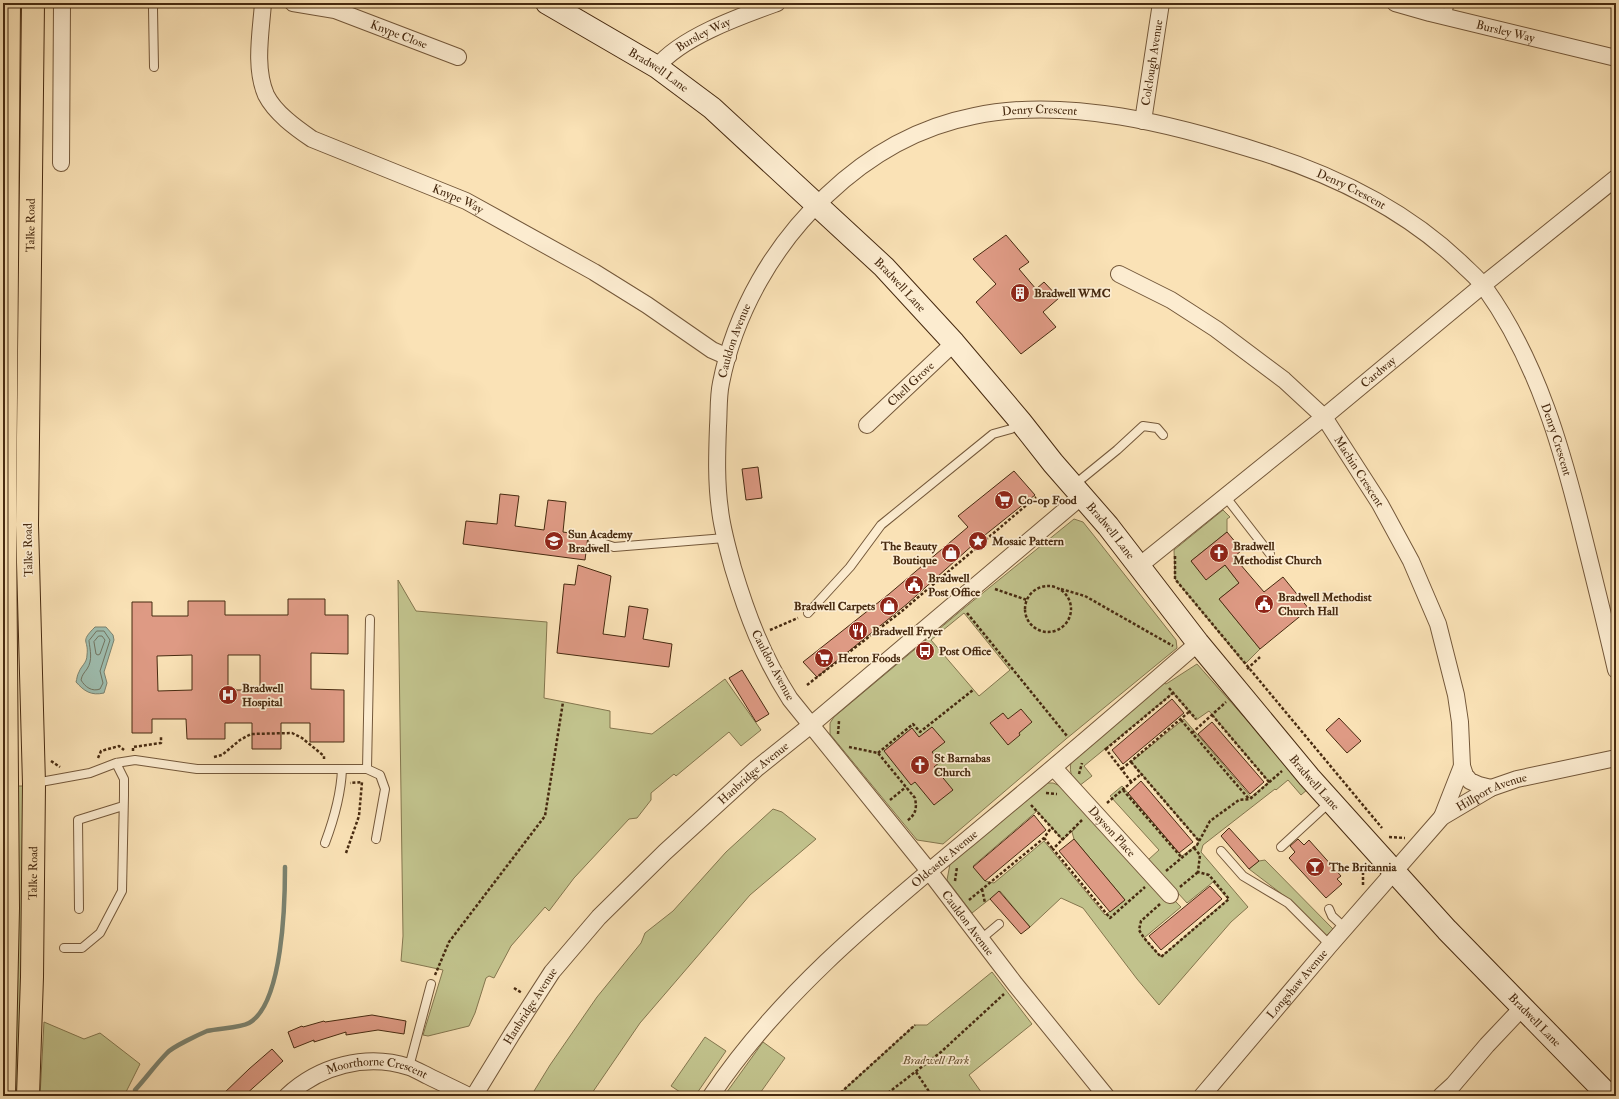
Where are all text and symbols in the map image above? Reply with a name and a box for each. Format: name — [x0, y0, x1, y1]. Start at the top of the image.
street label: Bursley Way — [673, 14, 734, 55]
street label: Knype Close — [368, 17, 429, 53]
street label: Bursley Way — [1474, 17, 1537, 46]
street label: Colclough Avenue — [1138, 19, 1166, 107]
street label: Bradwell Lane — [626, 45, 691, 96]
street label: Denry Crescent — [1001, 102, 1078, 119]
street label: Denry Crescent — [1314, 166, 1388, 213]
street label: Knype Way — [430, 181, 487, 218]
street label: Talke Road — [23, 198, 39, 252]
street label: Bradwell Lane — [871, 255, 929, 315]
building icon: Bradwell WMC — [1009, 282, 1031, 304]
place label: Bradwell WMC — [1034, 286, 1111, 301]
street label: Cauldon Avenue — [715, 301, 755, 380]
street label: Cardway — [1358, 353, 1400, 391]
street label: Chell Grove — [884, 358, 938, 410]
street label: Denry Crescent — [1537, 401, 1575, 478]
street label: Machin Crescent — [1330, 433, 1387, 510]
supermarket icon: Co-op Food — [993, 489, 1015, 511]
place label: Co-op Food — [1018, 493, 1077, 508]
street label: Bradwell Lane — [1083, 499, 1138, 562]
street label: Talke Road — [21, 523, 36, 577]
place label: Sun Academy Bradwell — [568, 527, 633, 556]
school or university icon: Sun Academy Bradwell — [543, 530, 565, 552]
place icon: Mosaic Pattern — [967, 530, 989, 552]
place label: Mosaic Pattern — [991, 534, 1065, 549]
place label: The Beauty Boutique — [880, 539, 938, 568]
place label: Bradwell Methodist Church — [1232, 539, 1322, 568]
shop icon: The Beauty Boutique — [940, 542, 962, 564]
church icon: Bradwell Methodist Church — [1208, 542, 1230, 564]
place label: Bradwell Post Office — [928, 571, 981, 600]
public building icon: Bradwell Post Office — [903, 574, 925, 596]
place label: Bradwell Methodist Church Hall — [1278, 590, 1372, 619]
public building icon: Bradwell Methodist Church Hall — [1253, 593, 1275, 615]
shop icon: Bradwell Carpets — [878, 595, 900, 617]
place label: Bradwell Carpets — [794, 599, 875, 614]
restaurant icon: Bradwell Fryer — [847, 620, 869, 642]
place label: Bradwell Fryer — [872, 624, 943, 639]
street label: Cauldon Avenue — [748, 627, 798, 703]
bus stop icon: Post Office — [914, 640, 936, 662]
place label: Post Office — [939, 644, 992, 659]
supermarket icon: Heron Foods — [813, 647, 835, 669]
place label: Heron Foods — [838, 651, 900, 666]
place label: Bradwell Hospital — [242, 681, 284, 710]
hospital icon: Bradwell Hospital — [217, 684, 239, 706]
street label: Hanbridge Avenue — [715, 739, 792, 808]
place label: St Barnabas Church — [934, 751, 990, 780]
street label: Bradwell Lane — [1286, 752, 1342, 814]
church icon: St Barnabas Church — [909, 754, 931, 776]
street label: Hillport Avenue — [1454, 770, 1528, 815]
street label: Dayson Place — [1085, 803, 1139, 860]
street label: Oldcastle Avenue — [908, 827, 981, 891]
street label: Talke Road — [26, 846, 41, 900]
bar icon: The Britannia — [1304, 856, 1326, 878]
place label: The Britannia — [1328, 860, 1398, 875]
street label: Cauldon Avenue — [938, 888, 997, 959]
street label: Longshaw Avenue — [1264, 946, 1331, 1022]
street label: Hanbridge Avenue — [500, 965, 561, 1048]
street label: Bradwell Lane — [1505, 990, 1564, 1050]
park label: Bradwell Park — [902, 1053, 969, 1068]
street label: Moorthorne Crescent — [324, 1054, 430, 1083]

